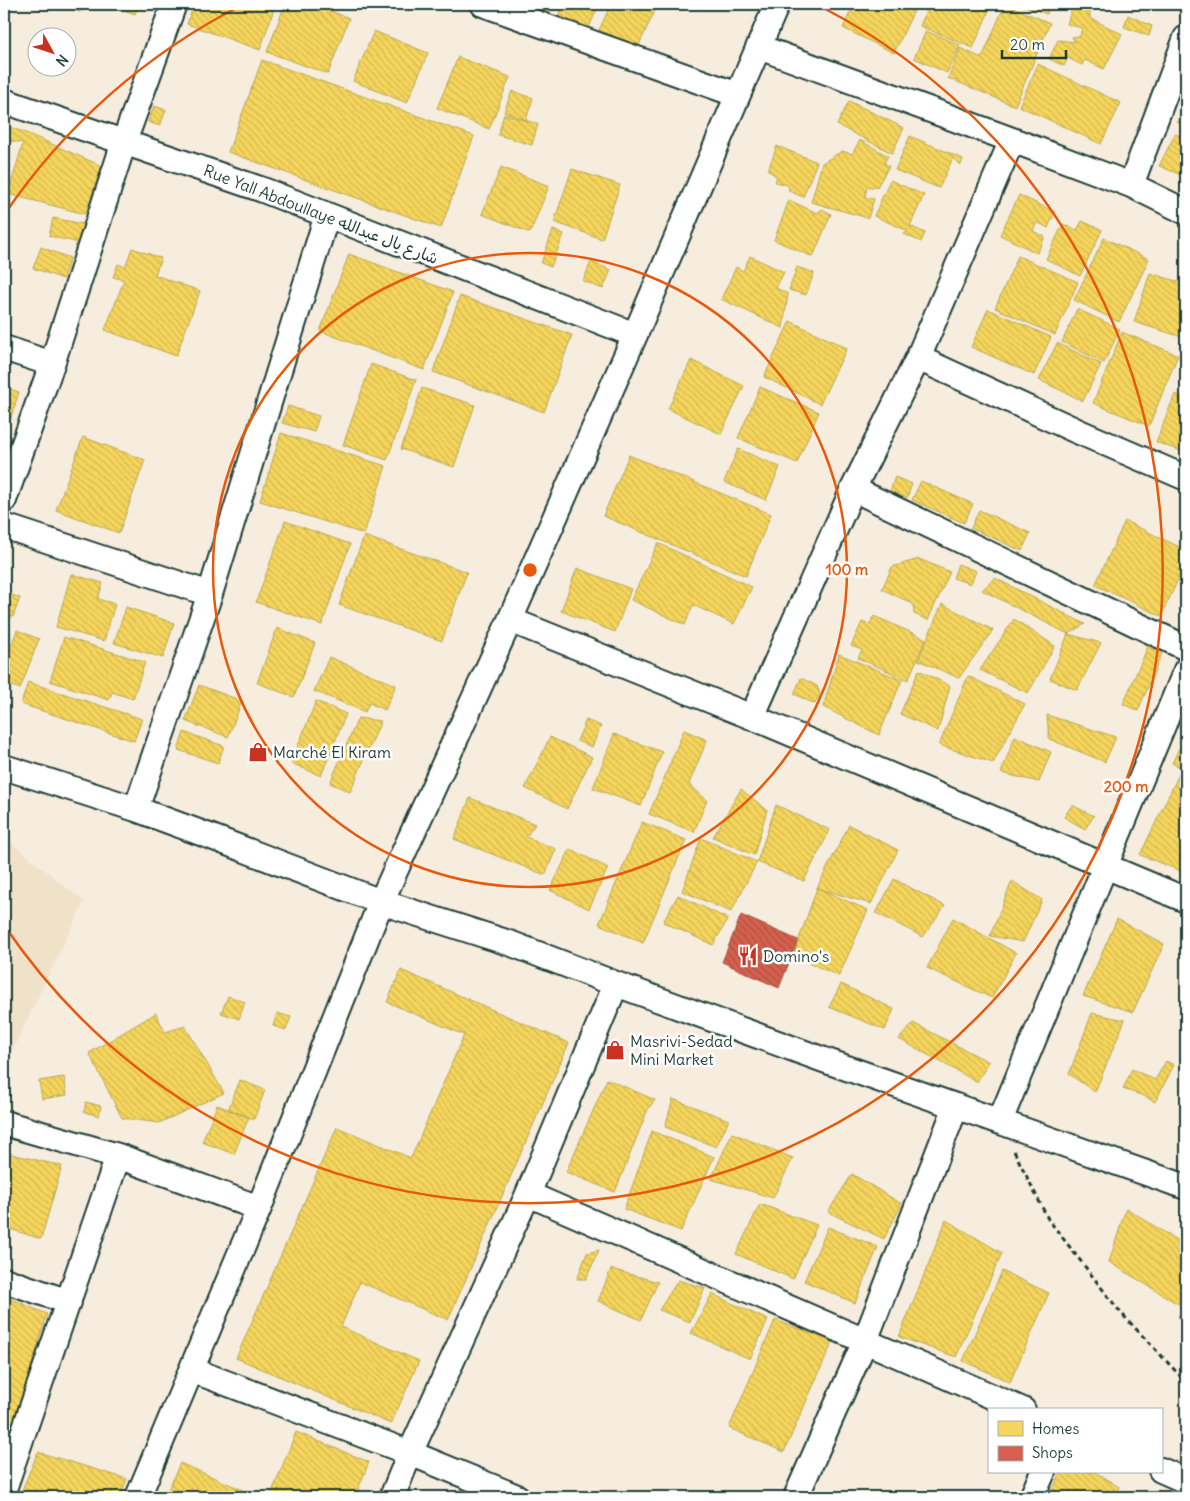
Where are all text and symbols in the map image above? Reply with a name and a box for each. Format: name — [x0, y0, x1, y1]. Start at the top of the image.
north arrow — [28, 28, 78, 78]
scale bar — [1002, 28, 1066, 60]
text: 20 m — [1010, 35, 1045, 54]
text: N — [52, 51, 72, 70]
street label: Rue Yall Abdoullaye شارع يال عبدالله — [200, 160, 441, 270]
text: 100 m — [826, 560, 868, 579]
centre of rings — [521, 561, 539, 579]
shop icon: Marché El Kiram — [247, 741, 269, 763]
place label: Marché El Kiram — [273, 742, 391, 762]
text: 200 m — [1104, 777, 1148, 796]
restaurant icon: Domino's — [737, 945, 759, 967]
place label: Domino's — [763, 946, 829, 966]
place label: Masrivi-Sedad Mini Market — [630, 1031, 733, 1069]
shop icon: Masrivi-Sedad Mini Market — [604, 1039, 626, 1061]
legend — [988, 1408, 1162, 1474]
text: Homes — [1032, 1419, 1079, 1438]
text: Shops — [1032, 1443, 1073, 1462]

